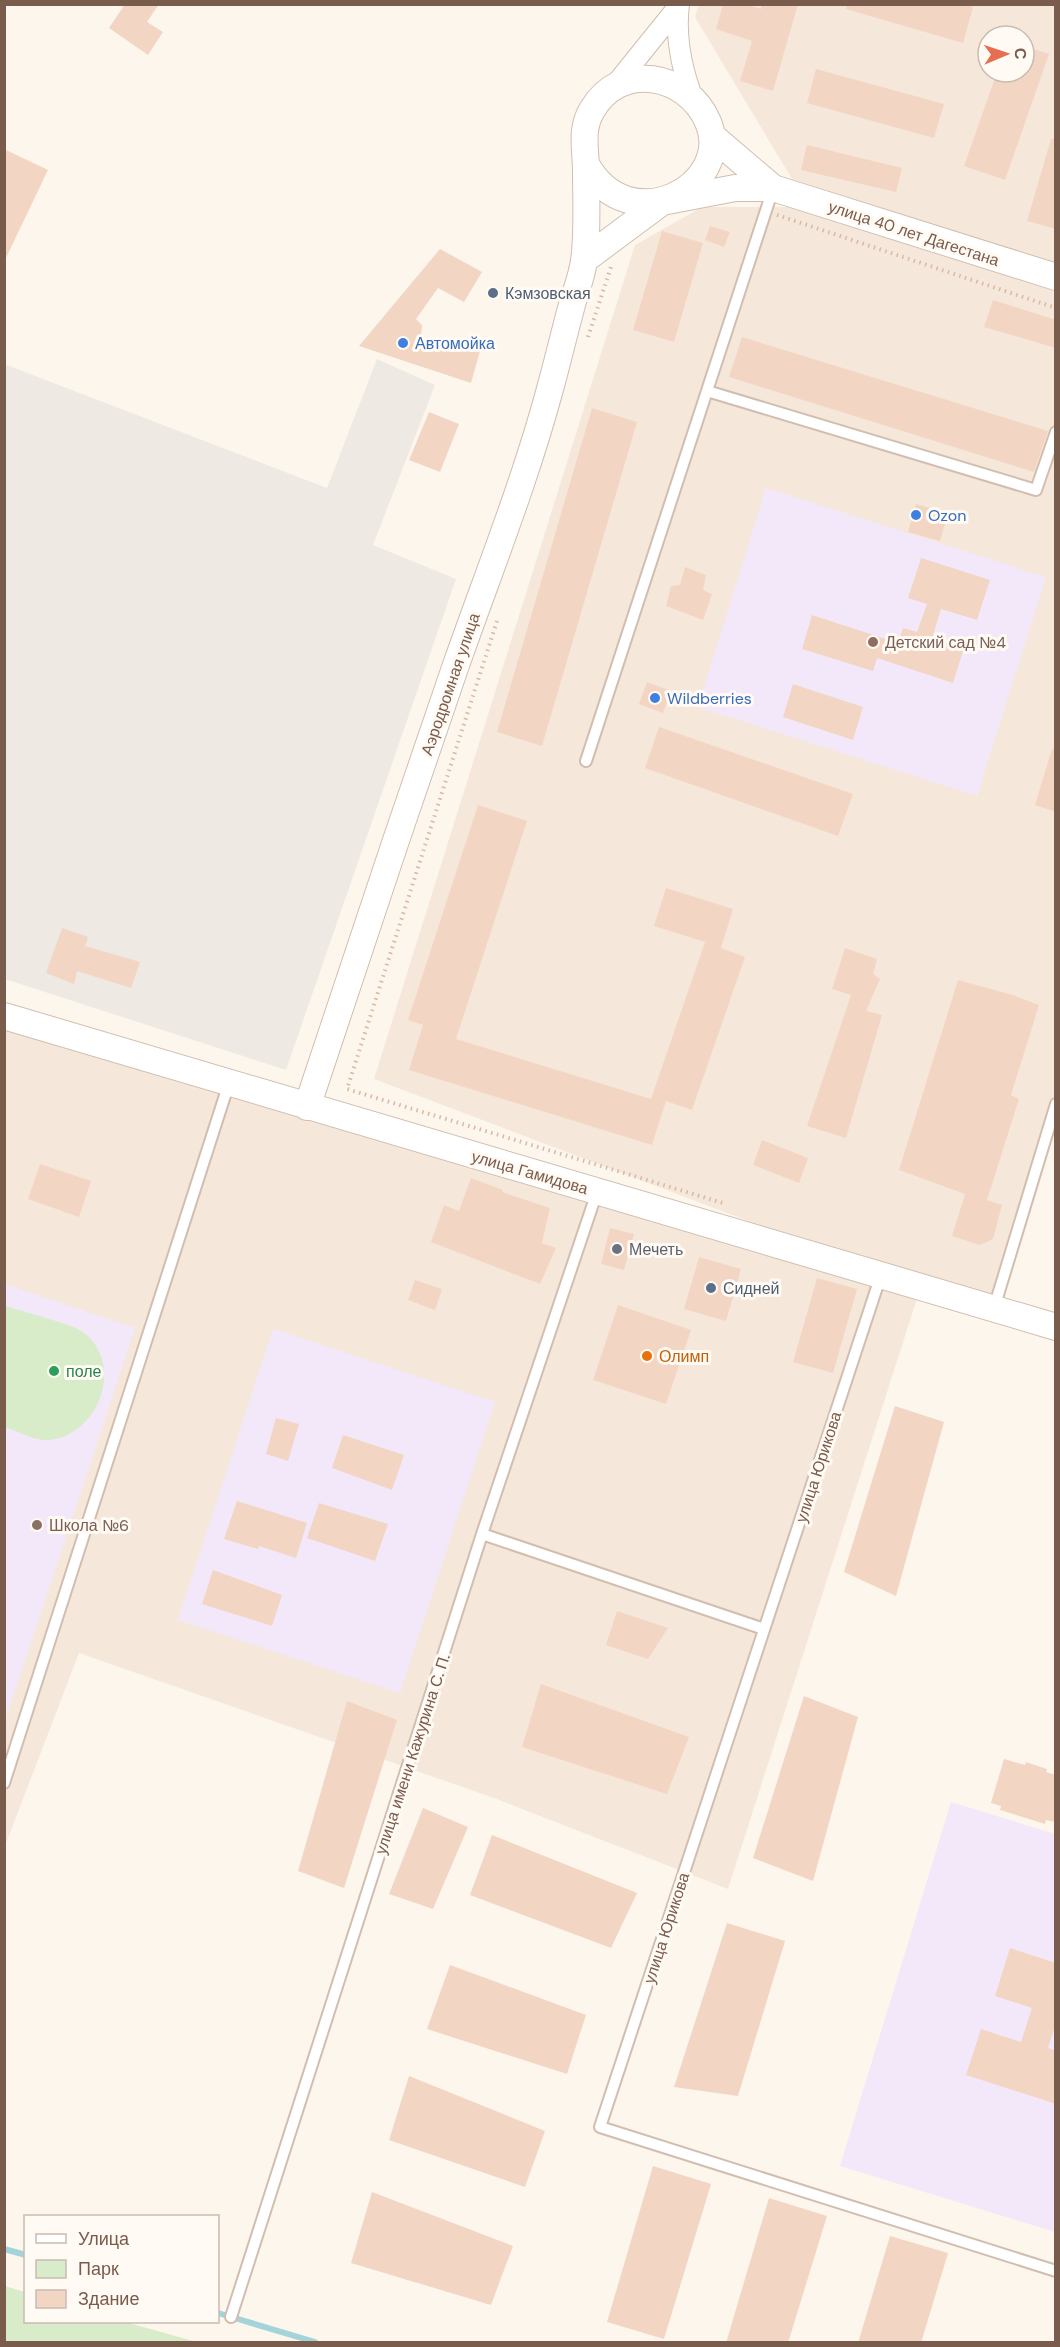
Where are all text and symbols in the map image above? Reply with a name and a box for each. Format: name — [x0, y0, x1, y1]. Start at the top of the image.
north arrow — [976, 24, 1036, 84]
text: С — [1010, 47, 1031, 60]
street label: улица 40 лет Дагестана — [826, 196, 1002, 271]
place label: Кэмзовская — [505, 283, 591, 304]
marker: Кэмзовская — [486, 286, 500, 300]
place label: Автомойка — [415, 333, 495, 354]
marker: Автомойка — [396, 336, 410, 350]
place label: Ozon — [928, 505, 966, 526]
marker: Ozon — [909, 508, 923, 522]
street label: Аэродромная улица — [416, 610, 485, 758]
place label: Детский сад №4 — [885, 632, 1006, 653]
marker: Детский сад №4 — [866, 635, 880, 649]
place label: Wildberries — [667, 688, 752, 709]
marker: Wildberries — [648, 691, 662, 705]
street label: улица Гамидова — [469, 1146, 591, 1199]
place label: Мечеть — [629, 1239, 683, 1260]
marker: Мечеть — [610, 1242, 624, 1256]
place label: Сидней — [723, 1278, 780, 1299]
marker: Сидней — [704, 1281, 718, 1295]
place label: Олимп — [659, 1346, 709, 1367]
marker: Олимп — [640, 1349, 654, 1363]
place label: поле — [66, 1361, 102, 1382]
marker: поле — [47, 1364, 61, 1378]
street label: улица Юрикова — [791, 1409, 846, 1525]
place label: Школа №6 — [49, 1515, 129, 1536]
marker: Школа №6 — [30, 1518, 44, 1532]
street label: улица имени Кажурина С. П. — [370, 1651, 455, 1857]
street label: улица Юрикова — [639, 1870, 694, 1986]
legend — [24, 2215, 219, 2323]
text: Улица — [78, 2227, 130, 2251]
text: Парк — [78, 2257, 119, 2281]
text: Здание — [78, 2287, 139, 2311]

